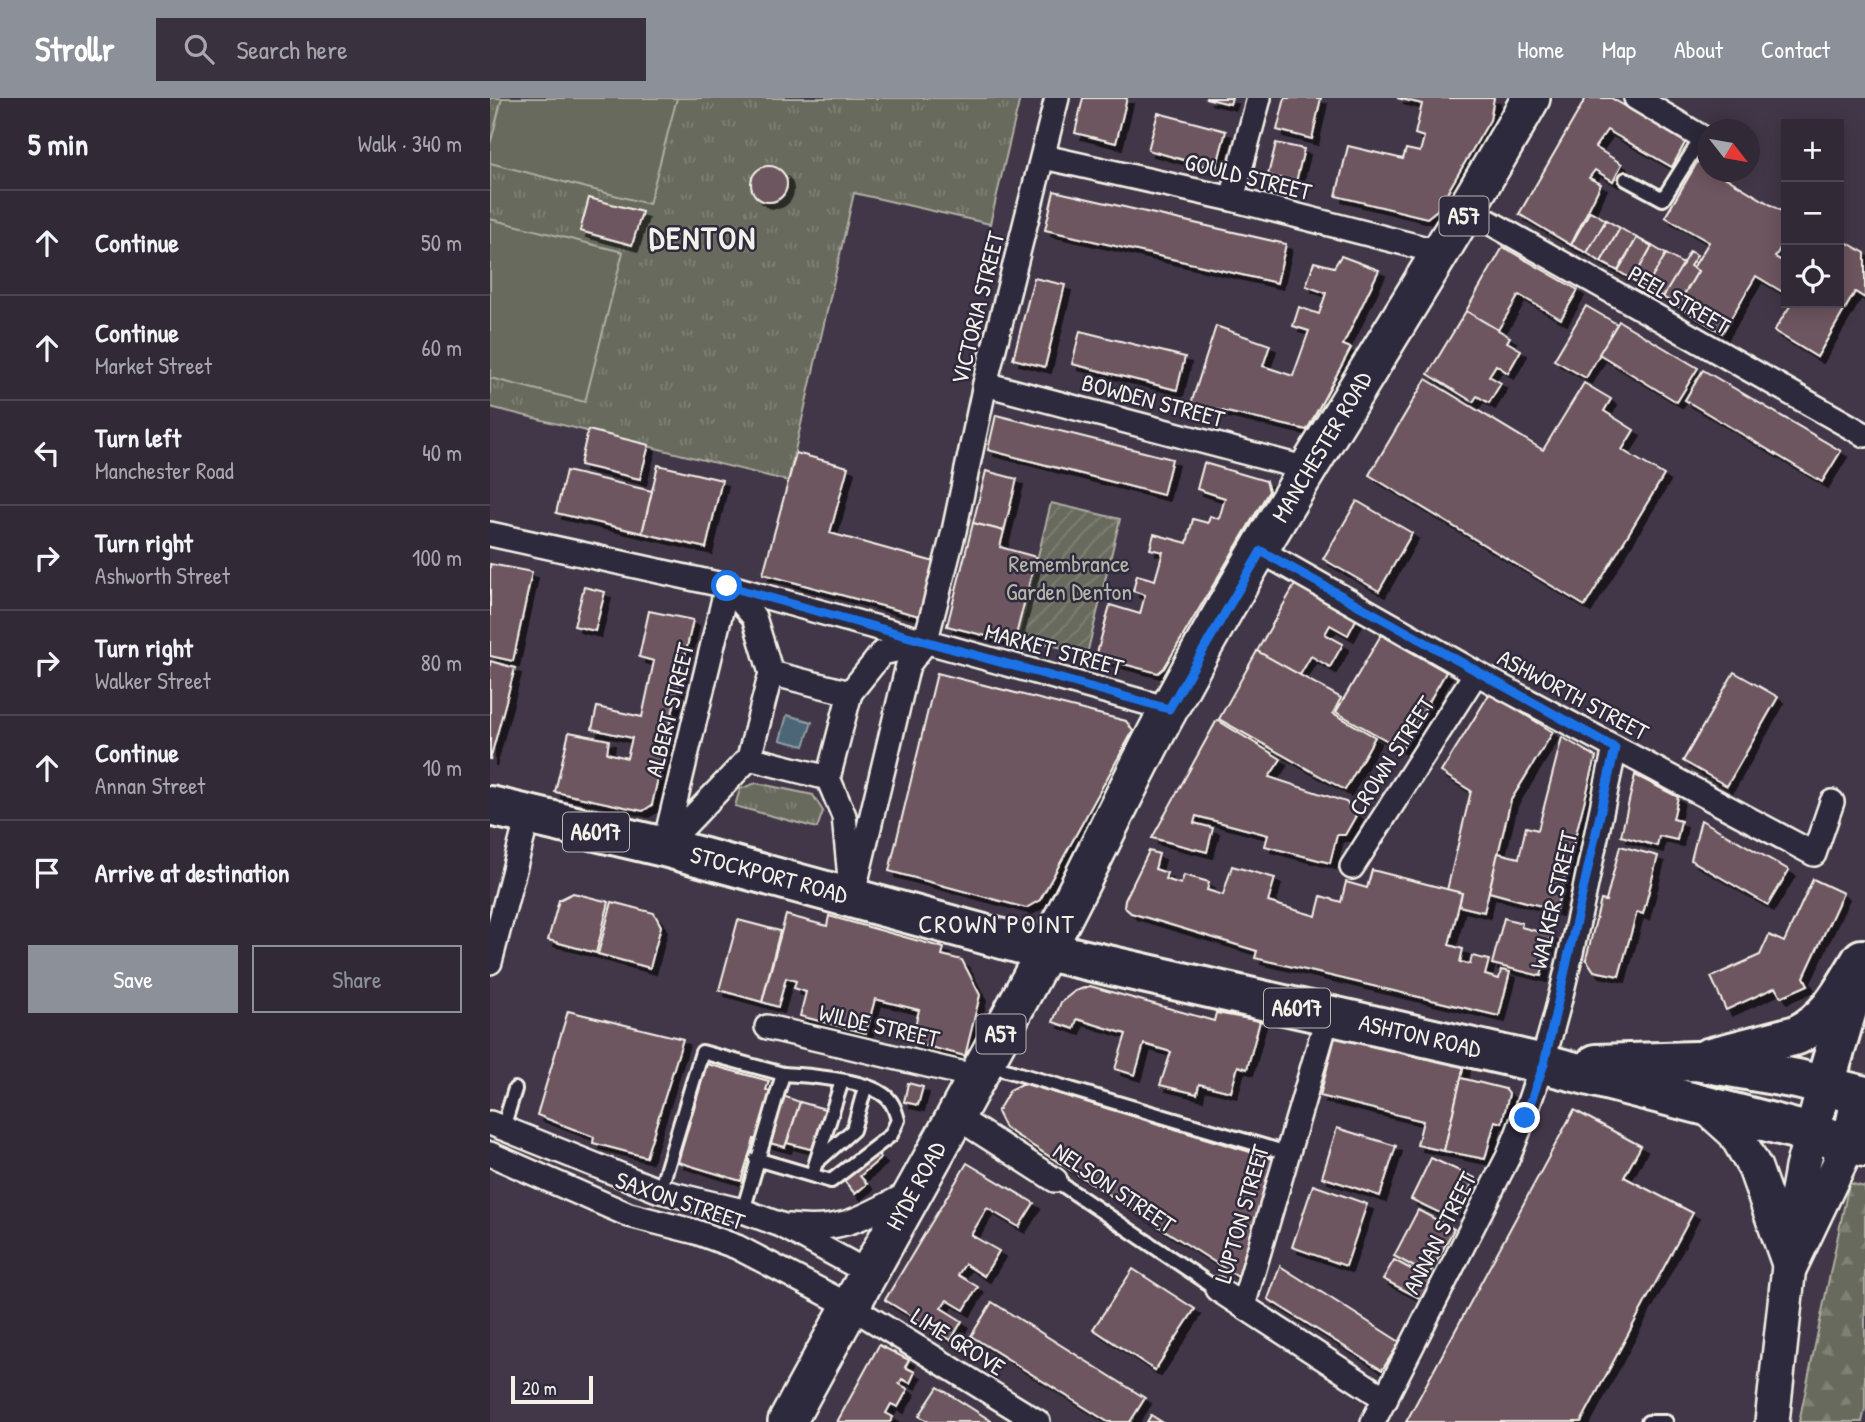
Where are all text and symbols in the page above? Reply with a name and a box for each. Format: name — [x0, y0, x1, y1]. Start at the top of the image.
search box — [156, 18, 646, 81]
text: Strollr — [35, 27, 114, 71]
icon: search — [180, 30, 218, 68]
text: Search here — [236, 32, 348, 67]
text: Home — [1517, 33, 1564, 65]
text: Map — [1602, 33, 1636, 65]
text: About — [1674, 33, 1723, 65]
text: Contact — [1761, 33, 1830, 65]
north arrow — [1697, 119, 1760, 182]
map controls — [1781, 119, 1844, 308]
button: + — [1781, 119, 1844, 182]
text: 5 min — [28, 124, 88, 164]
text: Walk · 340 m — [358, 128, 462, 159]
street label: GOULD STREET — [1182, 145, 1316, 207]
button: − — [1781, 182, 1844, 245]
road number: A57 — [1440, 197, 1488, 236]
district label: DENTON — [649, 216, 757, 259]
icon: ahead — [28, 224, 66, 262]
text: Continue — [95, 225, 179, 260]
text: 50 m — [421, 227, 462, 258]
street label: VICTORIA STREET — [943, 227, 1012, 387]
button: locate — [1781, 245, 1844, 308]
street label: PEEL STREET — [1623, 257, 1737, 342]
text: Continue — [95, 315, 179, 350]
icon: ahead — [28, 329, 66, 367]
text: 60 m — [422, 332, 462, 363]
text: Market Street — [95, 350, 212, 381]
street label: MANCHESTER ROAD — [1264, 365, 1379, 528]
street label: BOWDEN STREET — [1079, 366, 1229, 435]
text: Turn left — [95, 420, 181, 455]
icon: left — [28, 434, 66, 472]
text: 40 m — [422, 437, 462, 468]
text: Manchester Road — [95, 455, 234, 486]
text: Turn right — [95, 525, 193, 560]
icon: right — [28, 539, 66, 577]
text: 100 m — [412, 542, 462, 573]
park label: Remembrance Garden Denton — [1006, 547, 1132, 607]
text: Ashworth Street — [95, 560, 230, 591]
route start — [711, 570, 742, 601]
street label: MARKET STREET — [981, 615, 1128, 683]
text: Turn right — [95, 630, 193, 665]
street label: ALBERT STREET — [637, 639, 701, 780]
street label: ASHWORTH STREET — [1492, 641, 1655, 748]
icon: right — [28, 644, 66, 682]
text: 80 m — [421, 647, 462, 678]
text: Walker Street — [95, 665, 211, 696]
street label: CROWN STREET — [1341, 689, 1442, 821]
text: Continue — [95, 735, 179, 770]
icon: ahead — [28, 749, 66, 787]
text: 10 m — [422, 752, 462, 783]
text: Annan Street — [95, 770, 205, 801]
road number: A6017 — [563, 812, 629, 852]
street label: WALKER STREET — [1522, 827, 1585, 972]
street label: STOCKPORT ROAD — [687, 838, 852, 911]
icon: arrive — [28, 854, 66, 892]
text: Arrive at destination — [95, 855, 290, 890]
district label: CROWN POINT — [918, 906, 1076, 941]
button: Save — [28, 945, 238, 1013]
button: Share — [252, 945, 462, 1013]
road number: A6017 — [1264, 988, 1330, 1028]
street label: WILDE STREET — [816, 996, 943, 1055]
street label: ASHTON ROAD — [1356, 1005, 1485, 1065]
road number: A57 — [976, 1015, 1026, 1054]
route end — [1509, 1102, 1540, 1133]
street label: HYDE ROAD — [878, 1135, 953, 1236]
street label: NELSON STREET — [1047, 1135, 1182, 1240]
street label: LUPTON STREET — [1206, 1140, 1276, 1286]
street label: SAXON STREET — [612, 1163, 750, 1237]
street label: ANNAN STREET — [1395, 1165, 1484, 1299]
street label: LIME GROVE — [906, 1300, 1012, 1383]
scale bar — [511, 1373, 593, 1405]
text: 20 m — [522, 1375, 557, 1401]

